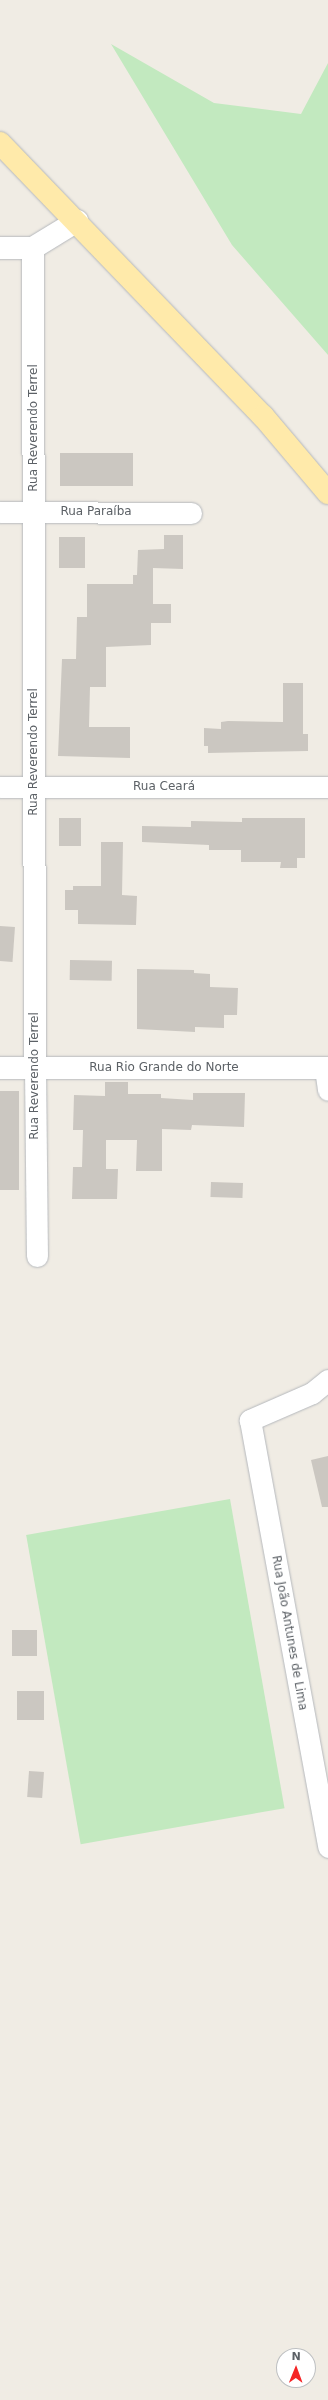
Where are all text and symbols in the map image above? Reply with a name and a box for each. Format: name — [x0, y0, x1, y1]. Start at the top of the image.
street label: Rua Reverendo Terrel — [27, 364, 41, 492]
street label: Rua Paraíba — [60, 505, 132, 519]
street label: Rua Reverendo Terrel — [27, 688, 41, 816]
street label: Rua Ceará — [133, 780, 195, 794]
street label: Rua Reverendo Terrel — [28, 1012, 42, 1140]
street label: Rua Rio Grande do Norte — [89, 1061, 239, 1075]
street label: Rua João Antunes de Lima — [268, 1554, 310, 1712]
north arrow — [276, 2348, 316, 2388]
text: N — [291, 2350, 301, 2363]

